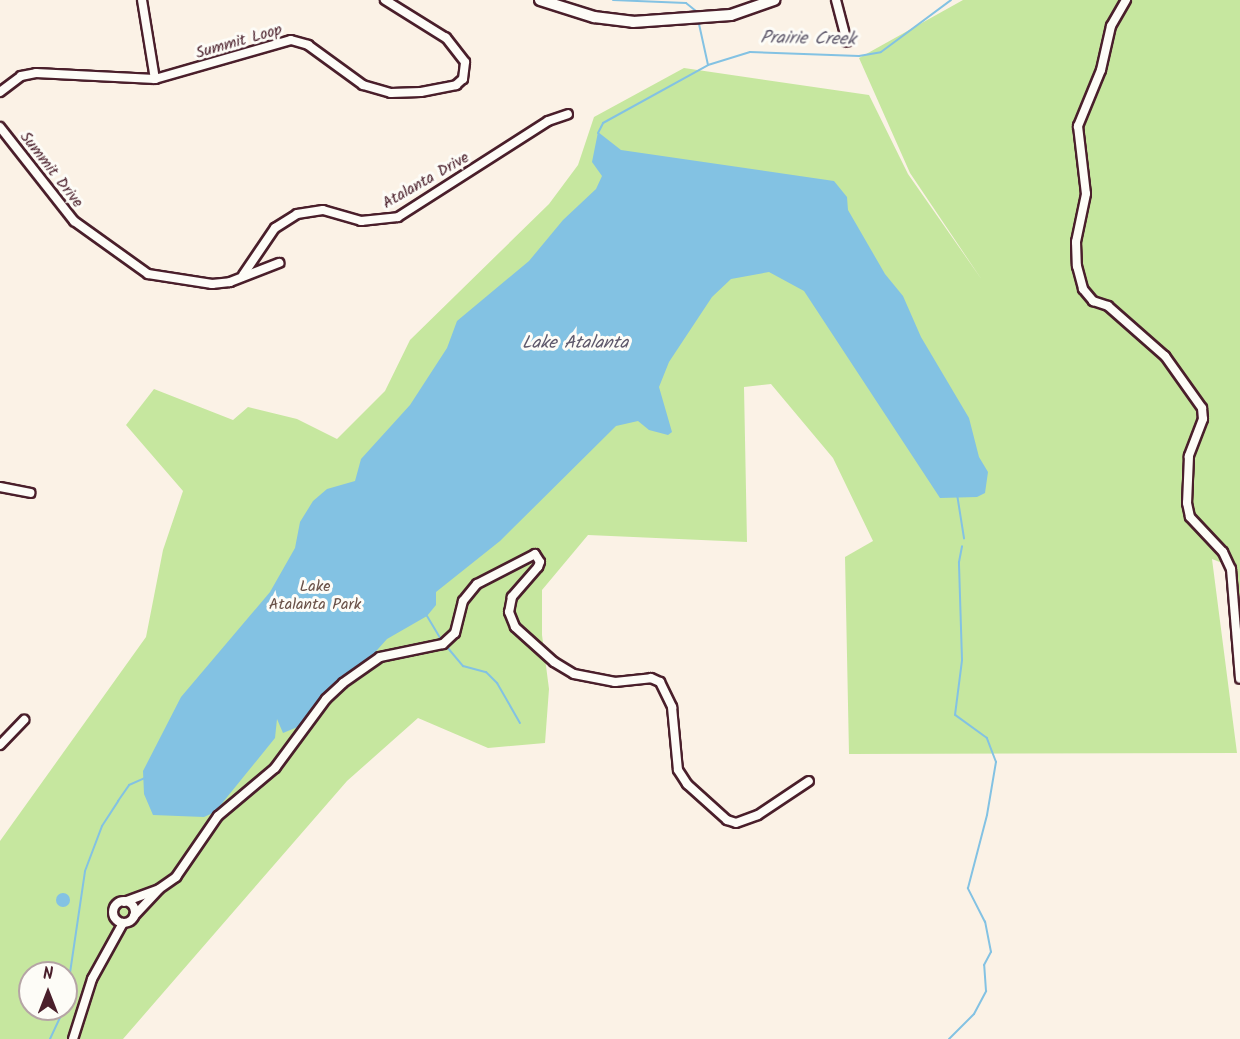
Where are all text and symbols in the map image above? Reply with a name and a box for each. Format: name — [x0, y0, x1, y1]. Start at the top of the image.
street label: Summit Loop — [194, 21, 284, 63]
water label: Prairie Creek — [760, 28, 856, 52]
street label: Summit Drive — [15, 128, 87, 212]
street label: Atalanta Drive — [379, 148, 473, 214]
water label: Lake Atalanta — [522, 333, 628, 355]
park label: Lake Atalanta Park — [269, 577, 361, 615]
north arrow — [18, 961, 78, 1021]
text: N — [43, 962, 53, 987]

